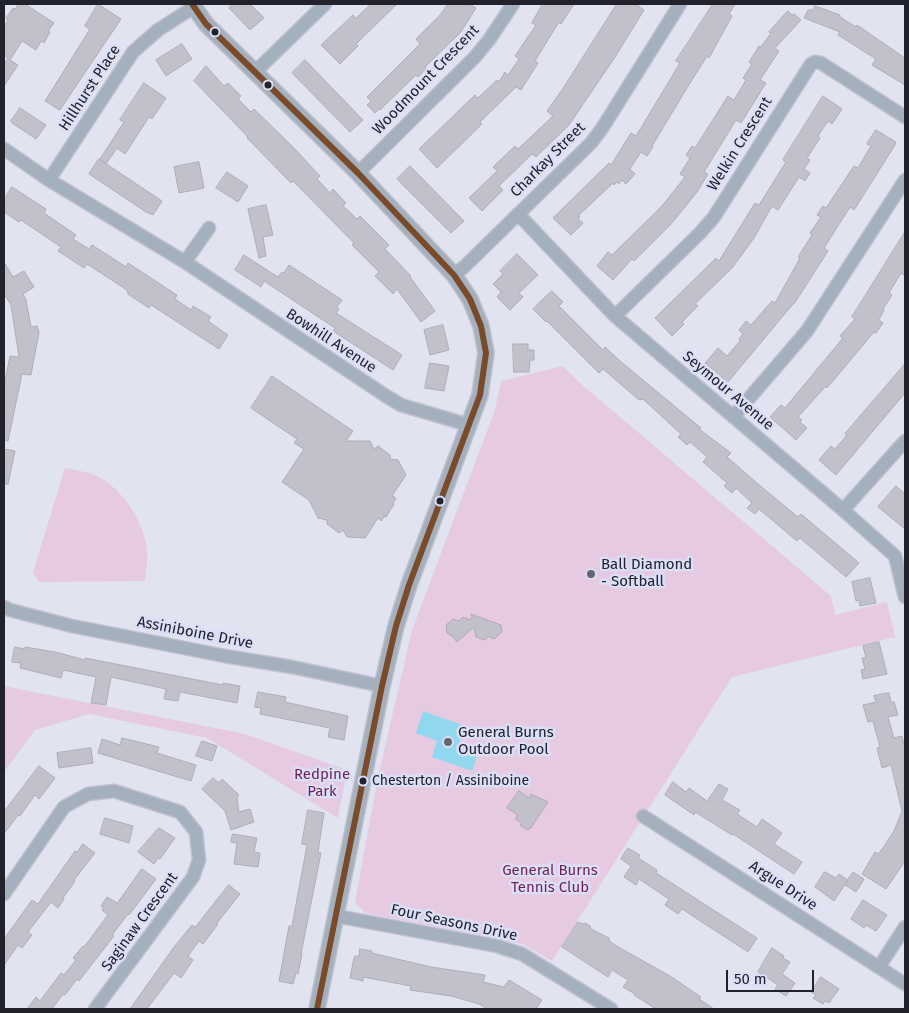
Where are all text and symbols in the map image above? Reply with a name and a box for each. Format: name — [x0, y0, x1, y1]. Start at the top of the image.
street label: Woodmount Crescent — [369, 22, 483, 138]
unlabelled marker — [210, 27, 220, 37]
street label: Hillhurst Place — [56, 42, 124, 134]
unlabelled marker — [263, 80, 273, 90]
street label: Welkin Crescent — [704, 94, 776, 194]
street label: Charkay Street — [507, 119, 589, 201]
street label: Bowhill Avenue — [282, 305, 380, 377]
street label: Seymour Avenue — [679, 348, 777, 434]
unlabelled marker — [435, 496, 445, 506]
place label: Ball Diamond - Softball — [601, 556, 692, 591]
marker: Ball Diamond - Softball — [585, 568, 597, 580]
street label: Assiniboine Drive — [136, 613, 254, 653]
place label: General Burns Outdoor Pool — [458, 724, 554, 759]
marker: General Burns Outdoor Pool — [442, 736, 454, 748]
park label: Redpine Park — [294, 766, 350, 801]
place label: Chesterton / Assiniboine — [372, 773, 529, 789]
marker: Chesterton / Assiniboine — [358, 776, 368, 786]
street label: Argue Drive — [745, 857, 821, 915]
park label: General Burns Tennis Club — [502, 862, 598, 897]
street label: Saginaw Crescent — [98, 869, 182, 975]
street label: Four Seasons Drive — [389, 901, 519, 945]
scale bar — [729, 960, 816, 992]
text: 50 m — [734, 970, 767, 988]

